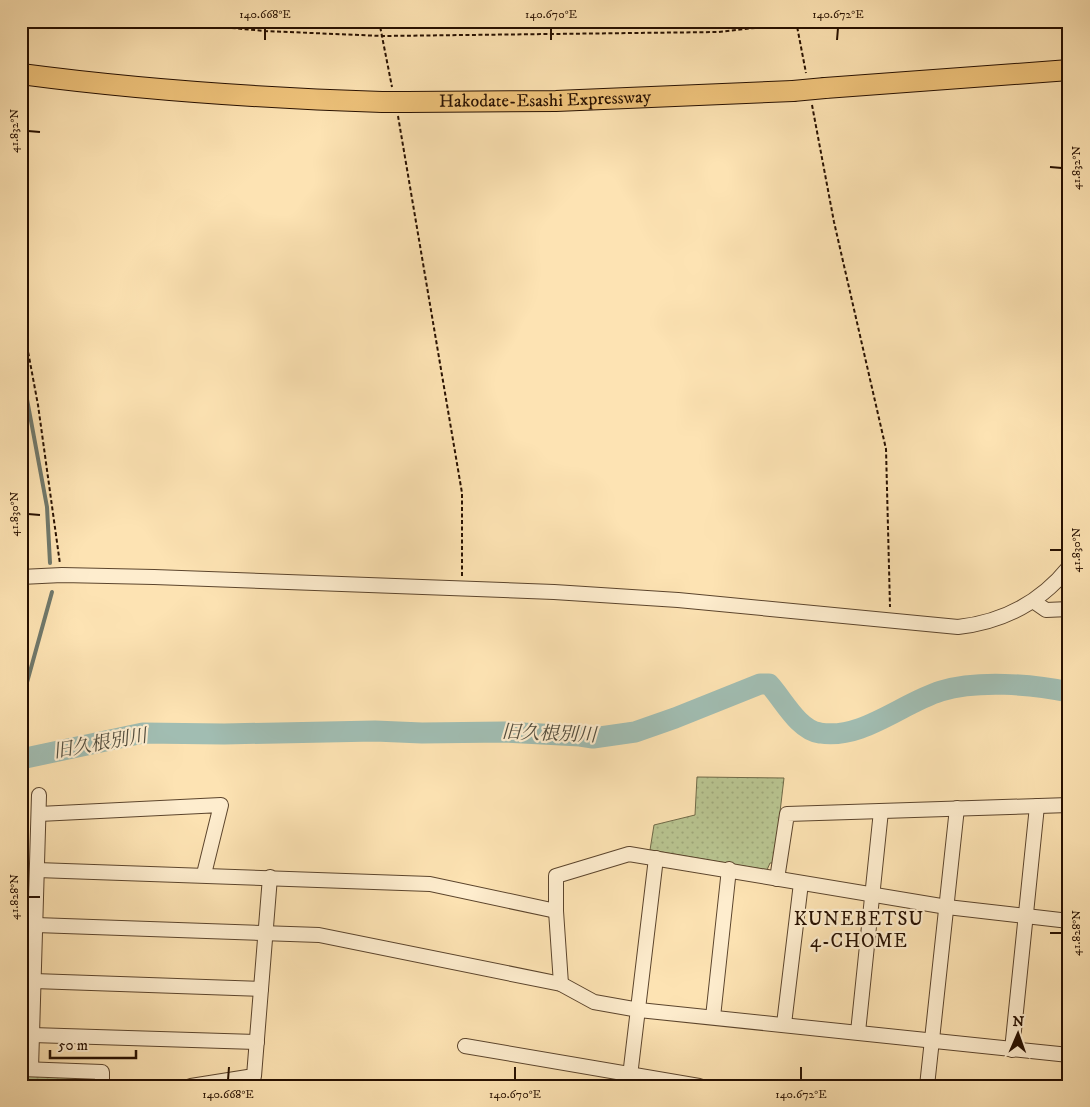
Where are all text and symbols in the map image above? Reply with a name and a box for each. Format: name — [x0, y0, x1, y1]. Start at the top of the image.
text: 140.668°E — [239, 7, 291, 22]
text: 140.670°E — [525, 7, 577, 22]
text: 140.672°E — [812, 7, 864, 22]
street label: Hakodate-Esashi Expressway — [439, 86, 652, 113]
text: 41.832°N — [7, 109, 22, 153]
text: 41.832°N — [1069, 146, 1084, 190]
text: 41.830°N — [7, 491, 22, 536]
text: 41.830°N — [1069, 527, 1084, 572]
water label: 旧久根別川 — [501, 721, 599, 747]
water label: 旧久根別川 — [51, 724, 151, 764]
text: 41.828°N — [7, 874, 22, 920]
district label: KUNEBETSU 4-CHOME — [794, 908, 924, 953]
text: 41.828°N — [1069, 910, 1084, 956]
north arrow — [992, 1010, 1042, 1060]
text: N — [1012, 1013, 1025, 1031]
scale bar — [50, 1027, 136, 1059]
text: 50 m — [58, 1036, 88, 1055]
text: 140.668°E — [202, 1087, 254, 1102]
text: 140.670°E — [489, 1087, 541, 1102]
text: 140.672°E — [775, 1087, 827, 1102]

